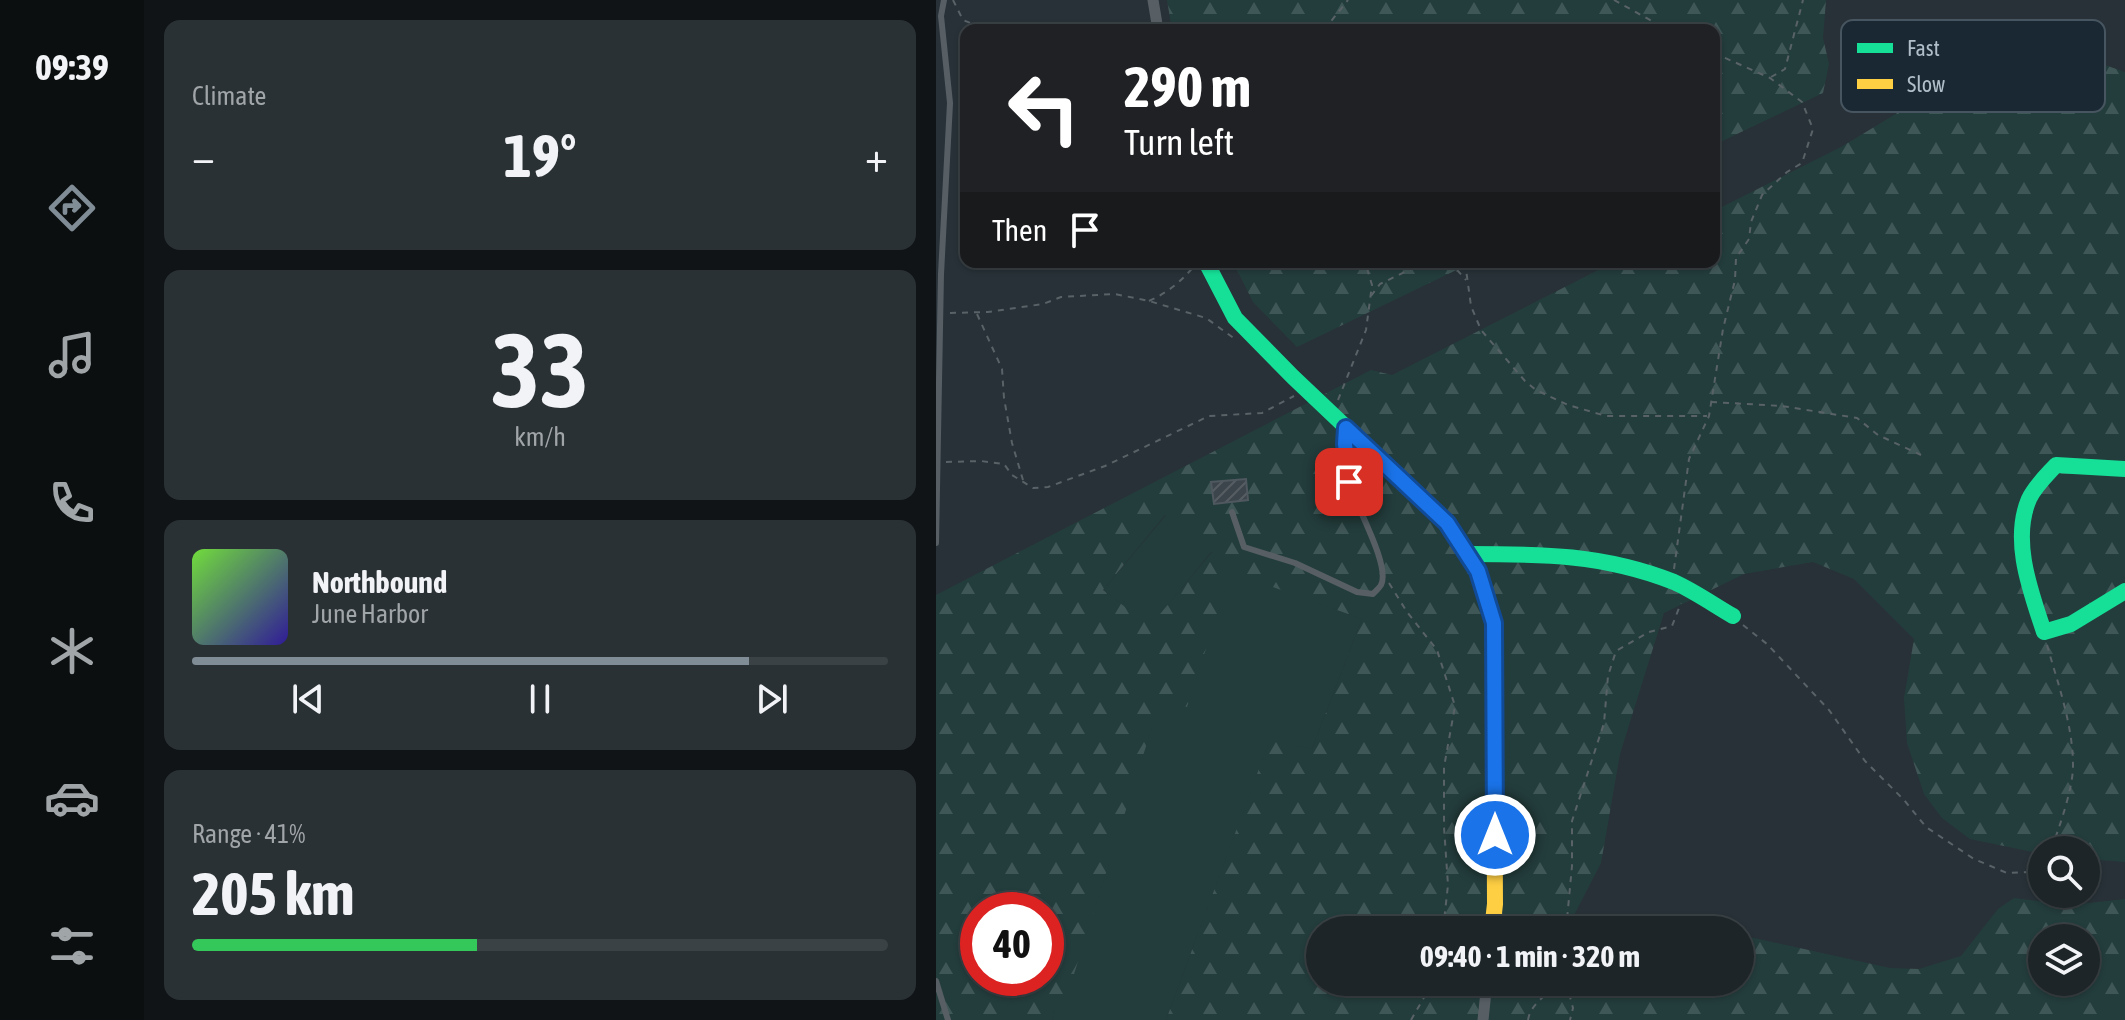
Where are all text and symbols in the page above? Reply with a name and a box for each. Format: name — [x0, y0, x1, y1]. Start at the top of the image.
legend — [1841, 20, 2105, 112]
text: Fast — [1907, 35, 1940, 61]
text: 09:39 — [35, 46, 109, 88]
text: 290 m — [1124, 55, 1251, 119]
icon: left — [992, 56, 1096, 160]
text: Slow — [1907, 71, 1945, 97]
text: Climate — [192, 81, 266, 111]
text: 19° — [504, 121, 576, 190]
text: Turn left — [1124, 121, 1234, 163]
text: − — [192, 131, 215, 181]
text: + — [865, 131, 888, 181]
icon: directions — [44, 180, 100, 236]
icon: arrive — [1063, 208, 1107, 252]
text: Then — [992, 213, 1047, 247]
text: 33 — [491, 310, 589, 429]
icon: music — [44, 327, 100, 383]
text: km/h — [514, 422, 566, 452]
pin — [1315, 448, 1383, 516]
icon: arrive — [1327, 460, 1371, 504]
icon: phone — [44, 475, 100, 531]
text: Northbound — [312, 565, 447, 599]
text: June Harbor — [312, 599, 428, 629]
icon: climate — [44, 623, 100, 679]
icon: previous — [286, 677, 330, 721]
icon: pause — [518, 677, 562, 721]
icon: next — [750, 677, 794, 721]
icon: car — [44, 770, 100, 826]
position arrow — [1453, 793, 1537, 877]
text: Range · 41% — [192, 819, 305, 849]
map controls — [2028, 836, 2100, 996]
button: search — [2028, 836, 2100, 908]
text: 205 km — [192, 859, 354, 928]
speed limit sign: 40 — [960, 892, 1064, 996]
icon: filters — [44, 918, 100, 974]
button: layers — [2028, 924, 2100, 996]
text: 09:40 · 1 min · 320 m — [1420, 939, 1640, 973]

